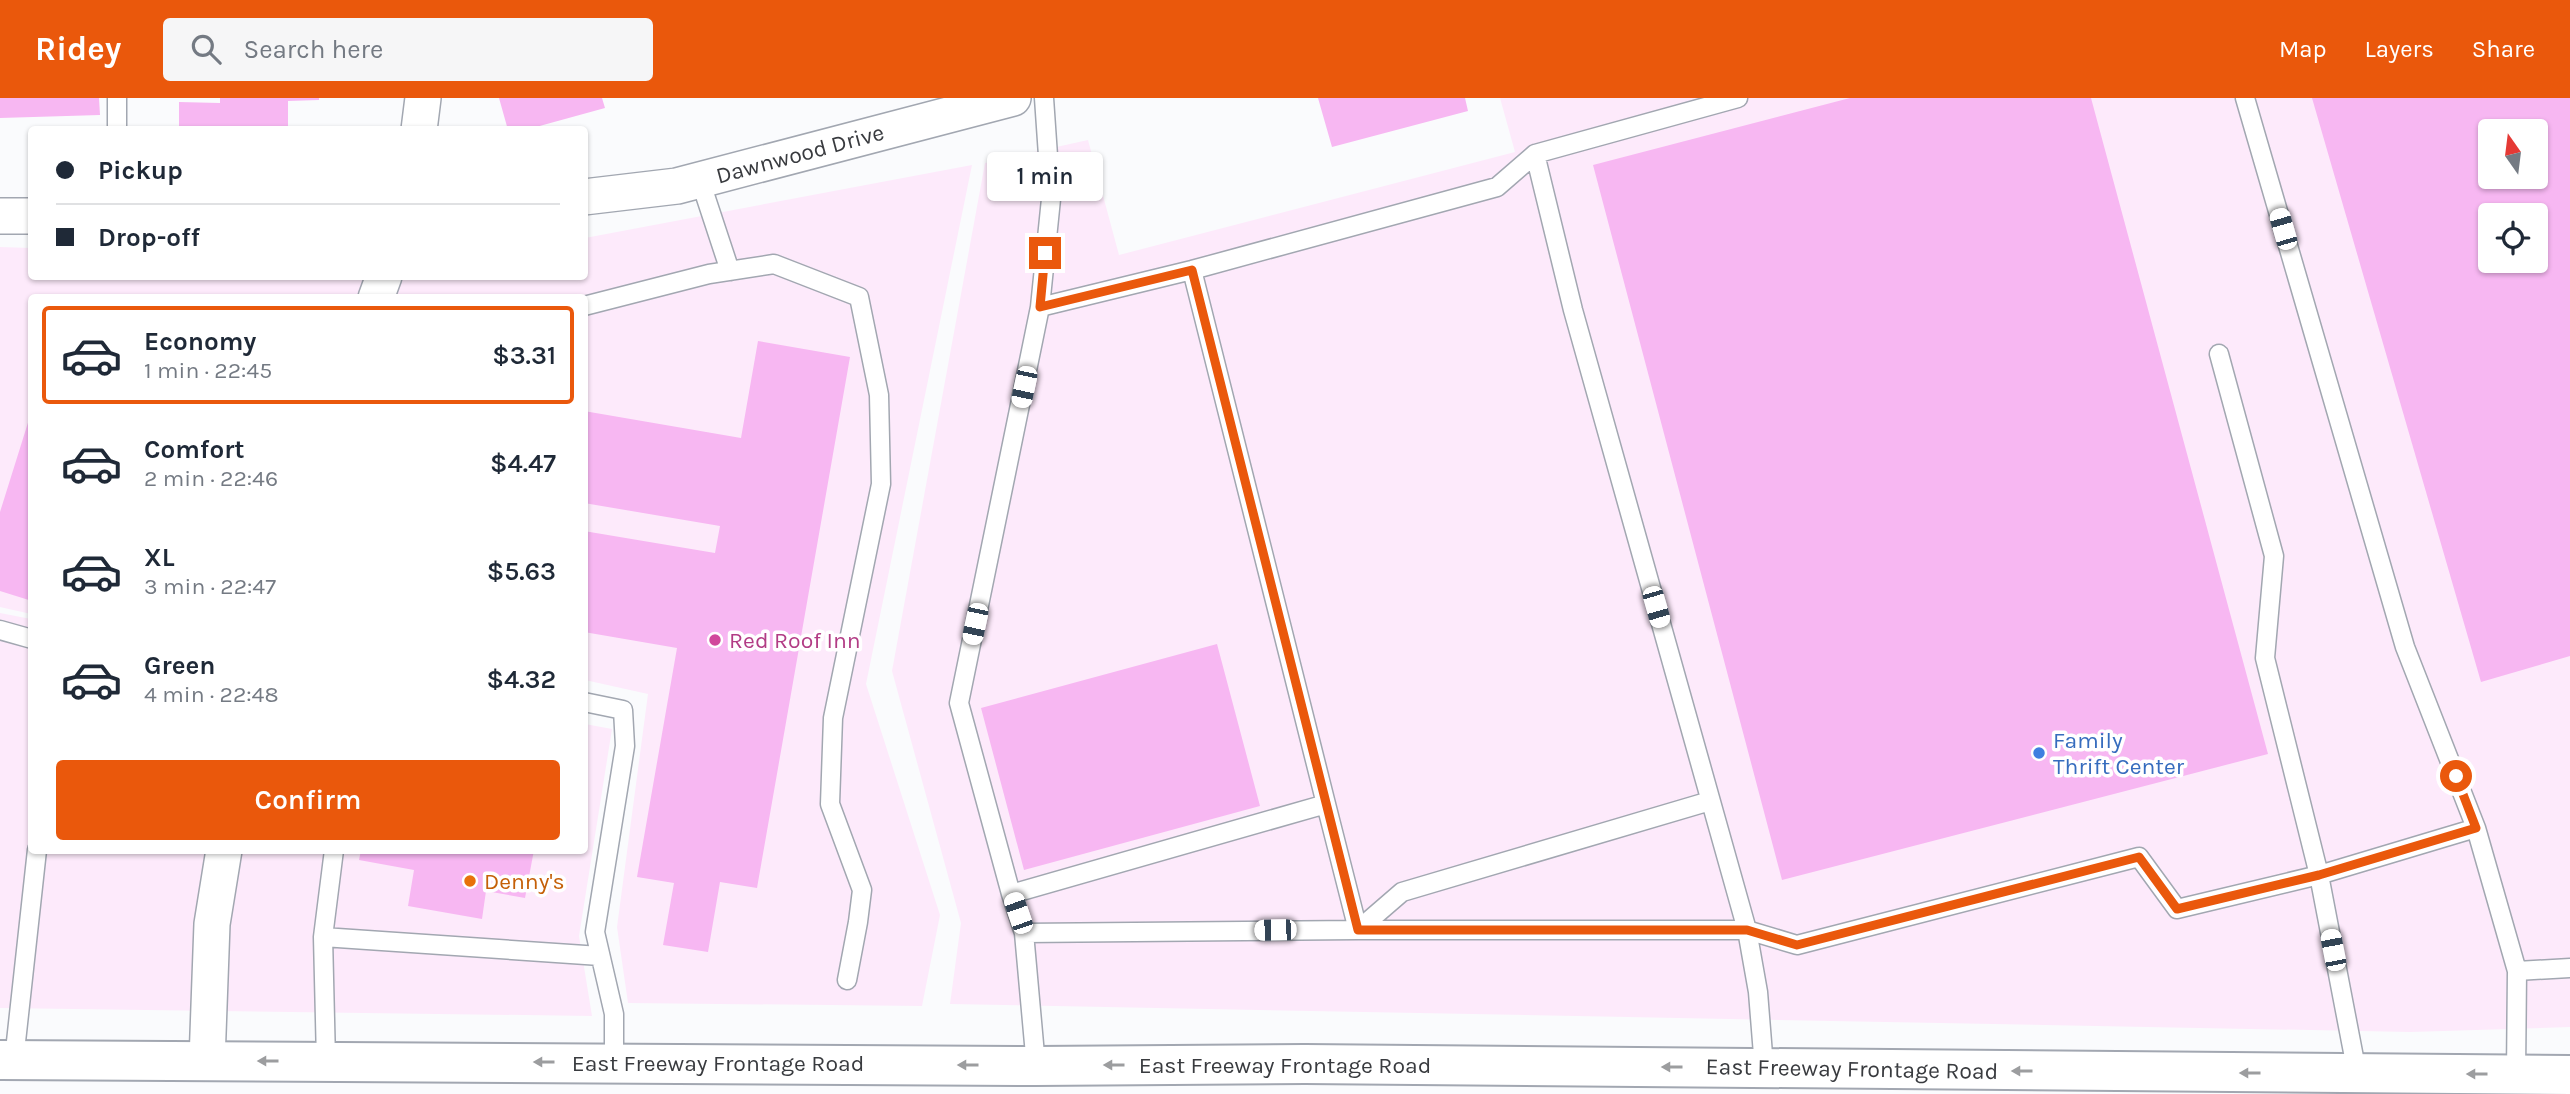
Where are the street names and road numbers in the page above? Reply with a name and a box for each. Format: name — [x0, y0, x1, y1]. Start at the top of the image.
street label: Dawnwood Drive — [713, 119, 887, 189]
street label: East Freeway Frontage Road — [572, 1050, 864, 1077]
street label: East Freeway Frontage Road — [1139, 1052, 1431, 1079]
street label: East Freeway Frontage Road — [1705, 1053, 1999, 1085]

